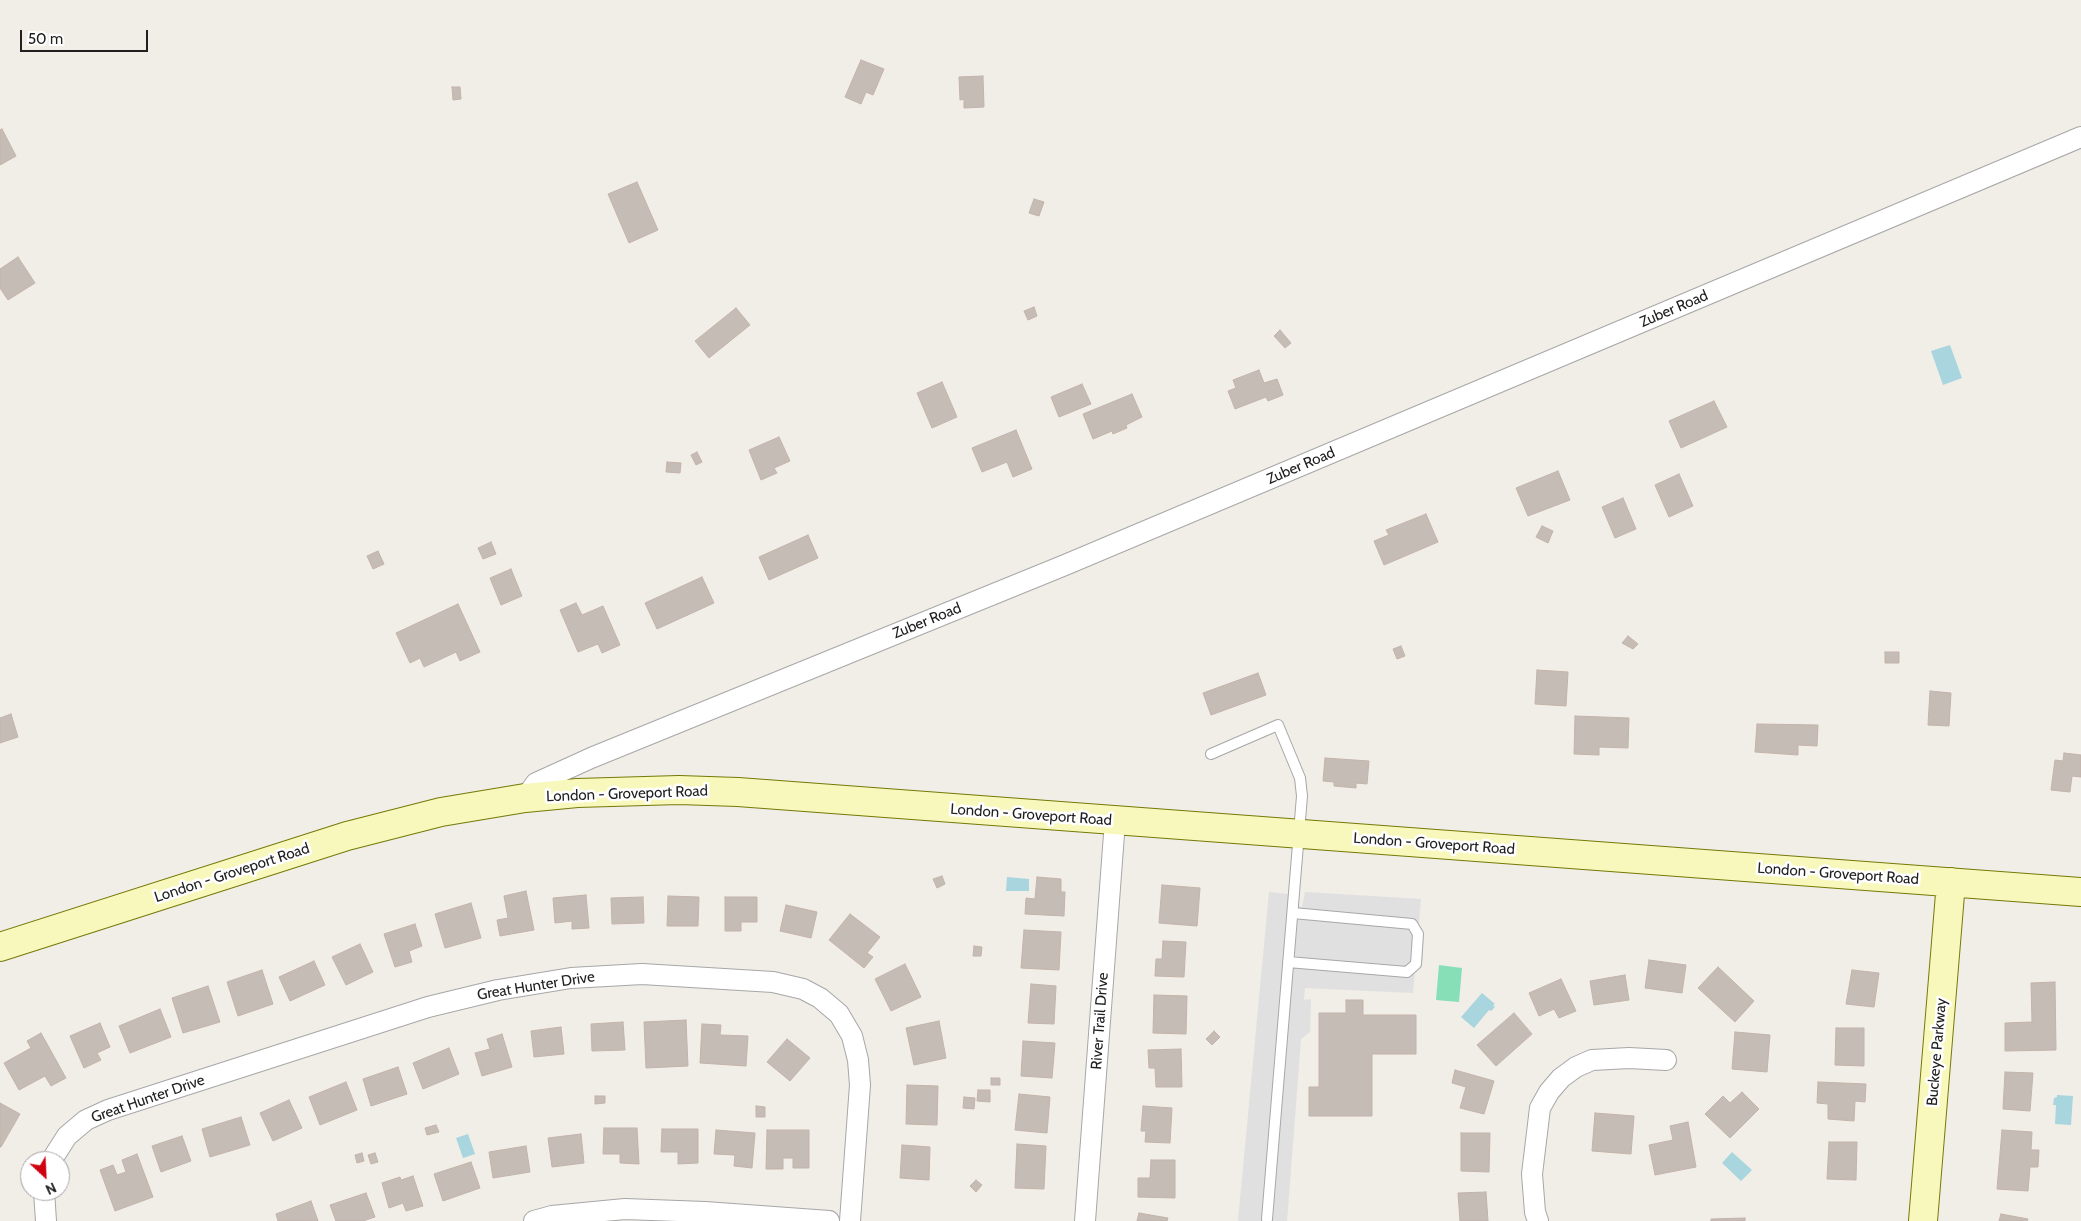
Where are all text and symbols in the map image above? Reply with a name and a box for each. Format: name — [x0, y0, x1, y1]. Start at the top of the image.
scale bar — [22, 20, 150, 52]
text: 50 m — [28, 30, 63, 48]
street label: Zuber Road — [1637, 287, 1711, 331]
street label: Zuber Road — [1264, 444, 1338, 488]
street label: Zuber Road — [890, 599, 964, 643]
street label: London - Groveport Road — [546, 782, 708, 806]
street label: London - Groveport Road — [950, 800, 1112, 830]
street label: London - Groveport Road — [1353, 829, 1515, 859]
street label: London - Groveport Road — [152, 839, 312, 907]
street label: London - Groveport Road — [1757, 859, 1919, 889]
street label: Great Hunter Drive — [476, 968, 596, 1004]
street label: River Trail Drive — [1088, 972, 1112, 1070]
street label: Buckeye Parkway — [1923, 997, 1951, 1107]
street label: Great Hunter Drive — [89, 1071, 207, 1127]
north arrow — [20, 1151, 70, 1201]
text: N — [43, 1178, 59, 1199]

